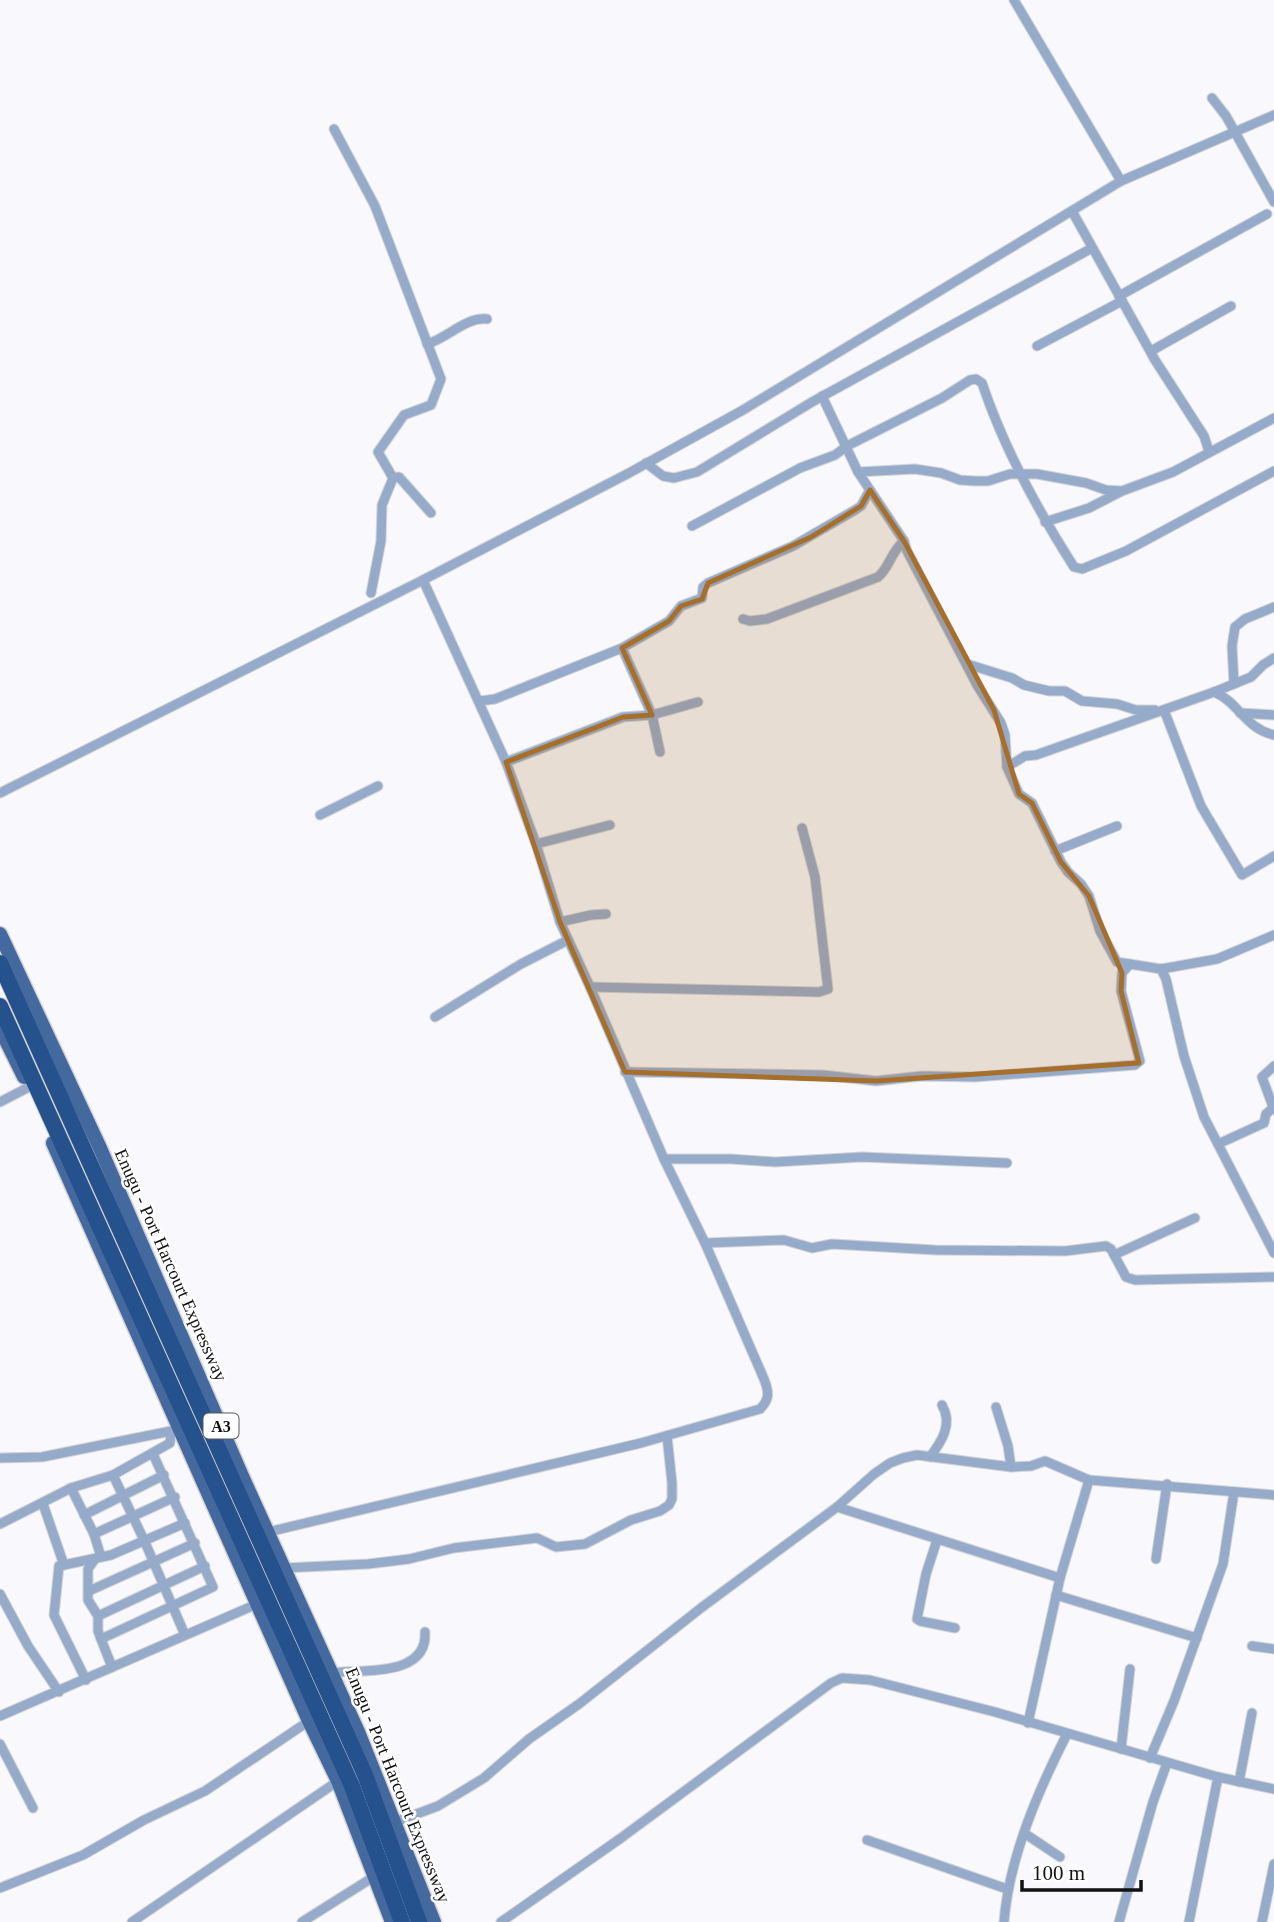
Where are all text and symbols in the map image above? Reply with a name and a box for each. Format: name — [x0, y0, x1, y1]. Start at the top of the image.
street label: Enugu - Port Harcourt Expressway — [111, 1146, 231, 1384]
road number: A3 — [204, 1414, 238, 1438]
street label: Enugu - Port Harcourt Expressway — [342, 1664, 454, 1906]
scale bar — [1022, 1848, 1141, 1892]
text: 100 m — [1032, 1861, 1085, 1885]

